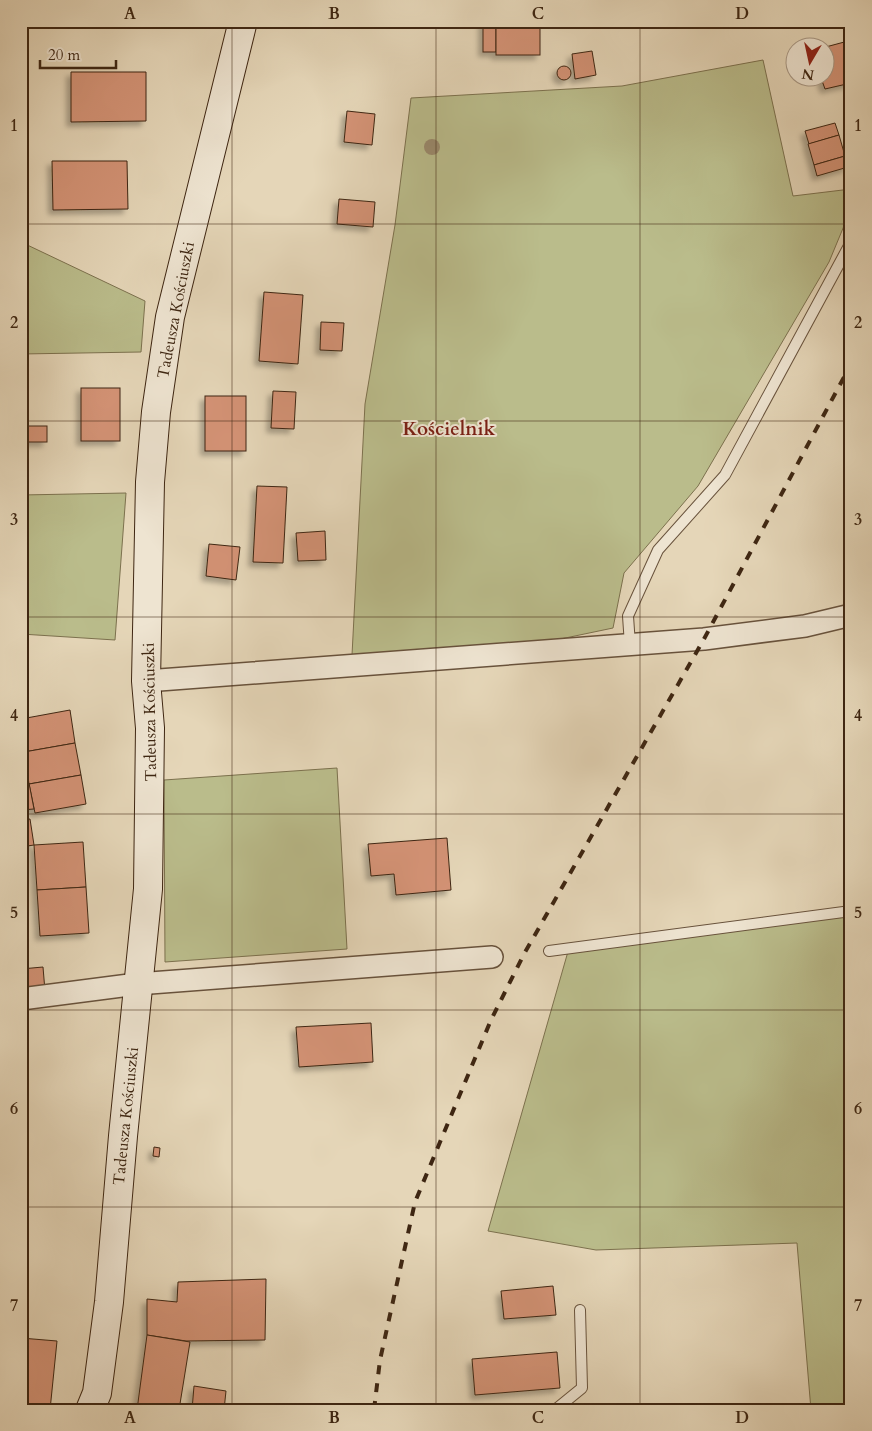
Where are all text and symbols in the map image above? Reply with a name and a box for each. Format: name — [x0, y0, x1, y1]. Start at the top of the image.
text: A — [124, 3, 136, 25]
text: B — [328, 3, 340, 25]
text: C — [532, 3, 544, 25]
text: D — [735, 3, 749, 25]
scale bar — [40, 38, 116, 70]
north arrow — [784, 38, 834, 88]
text: 20 m — [48, 45, 80, 65]
text: N — [801, 64, 816, 85]
text: 1 — [10, 115, 18, 137]
text: 1 — [854, 115, 862, 137]
street label: Tadeusza Kościuszki — [152, 239, 200, 380]
text: 2 — [10, 312, 18, 334]
text: 2 — [854, 312, 862, 334]
district label: Kościelnik — [403, 416, 496, 442]
text: 3 — [10, 509, 18, 531]
text: 3 — [854, 509, 862, 531]
street label: Tadeusza Kościuszki — [138, 642, 162, 782]
text: 4 — [10, 705, 18, 727]
text: 4 — [854, 705, 862, 727]
text: 5 — [10, 902, 18, 924]
text: 5 — [854, 902, 862, 924]
street label: Tadeusza Kościuszki — [108, 1045, 144, 1186]
text: 6 — [10, 1098, 18, 1120]
text: 6 — [854, 1098, 862, 1120]
text: 7 — [10, 1295, 18, 1317]
text: 7 — [854, 1295, 862, 1317]
text: A — [124, 1407, 136, 1429]
text: B — [328, 1407, 340, 1429]
text: C — [532, 1407, 544, 1429]
text: D — [735, 1407, 749, 1429]

